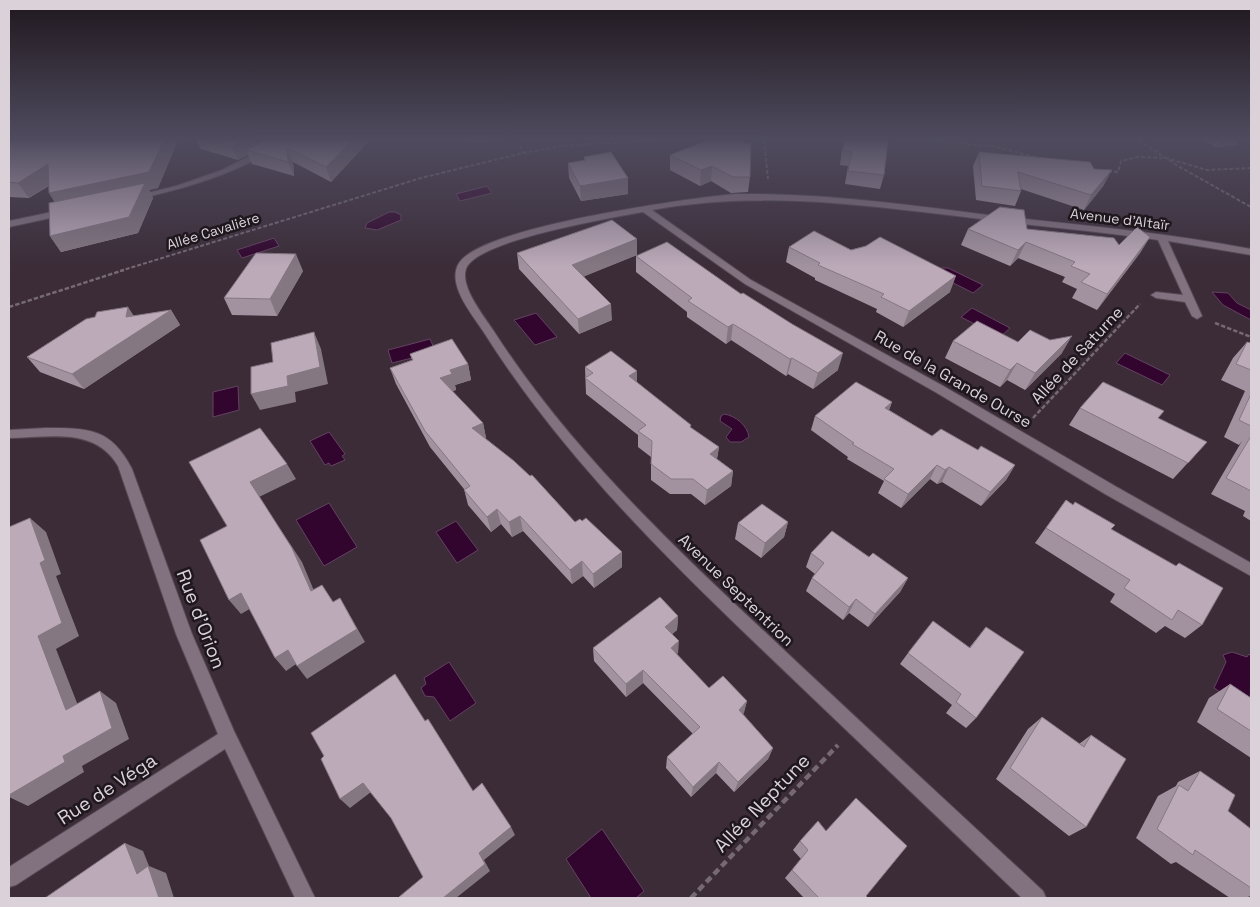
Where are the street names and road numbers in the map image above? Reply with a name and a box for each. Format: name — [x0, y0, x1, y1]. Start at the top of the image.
street label: Avenue d'Altaïr — [1069, 204, 1171, 234]
street label: Allée Cavalière — [164, 208, 262, 254]
street label: Allée de Saturne — [1026, 302, 1128, 408]
street label: Rue de la Grande Ourse — [871, 325, 1035, 433]
street label: Avenue Septentrion — [674, 529, 798, 651]
street label: Rue d'Orion — [171, 566, 231, 672]
street label: Rue de Véga — [53, 748, 161, 830]
street label: Allée Neptune — [709, 748, 815, 858]

